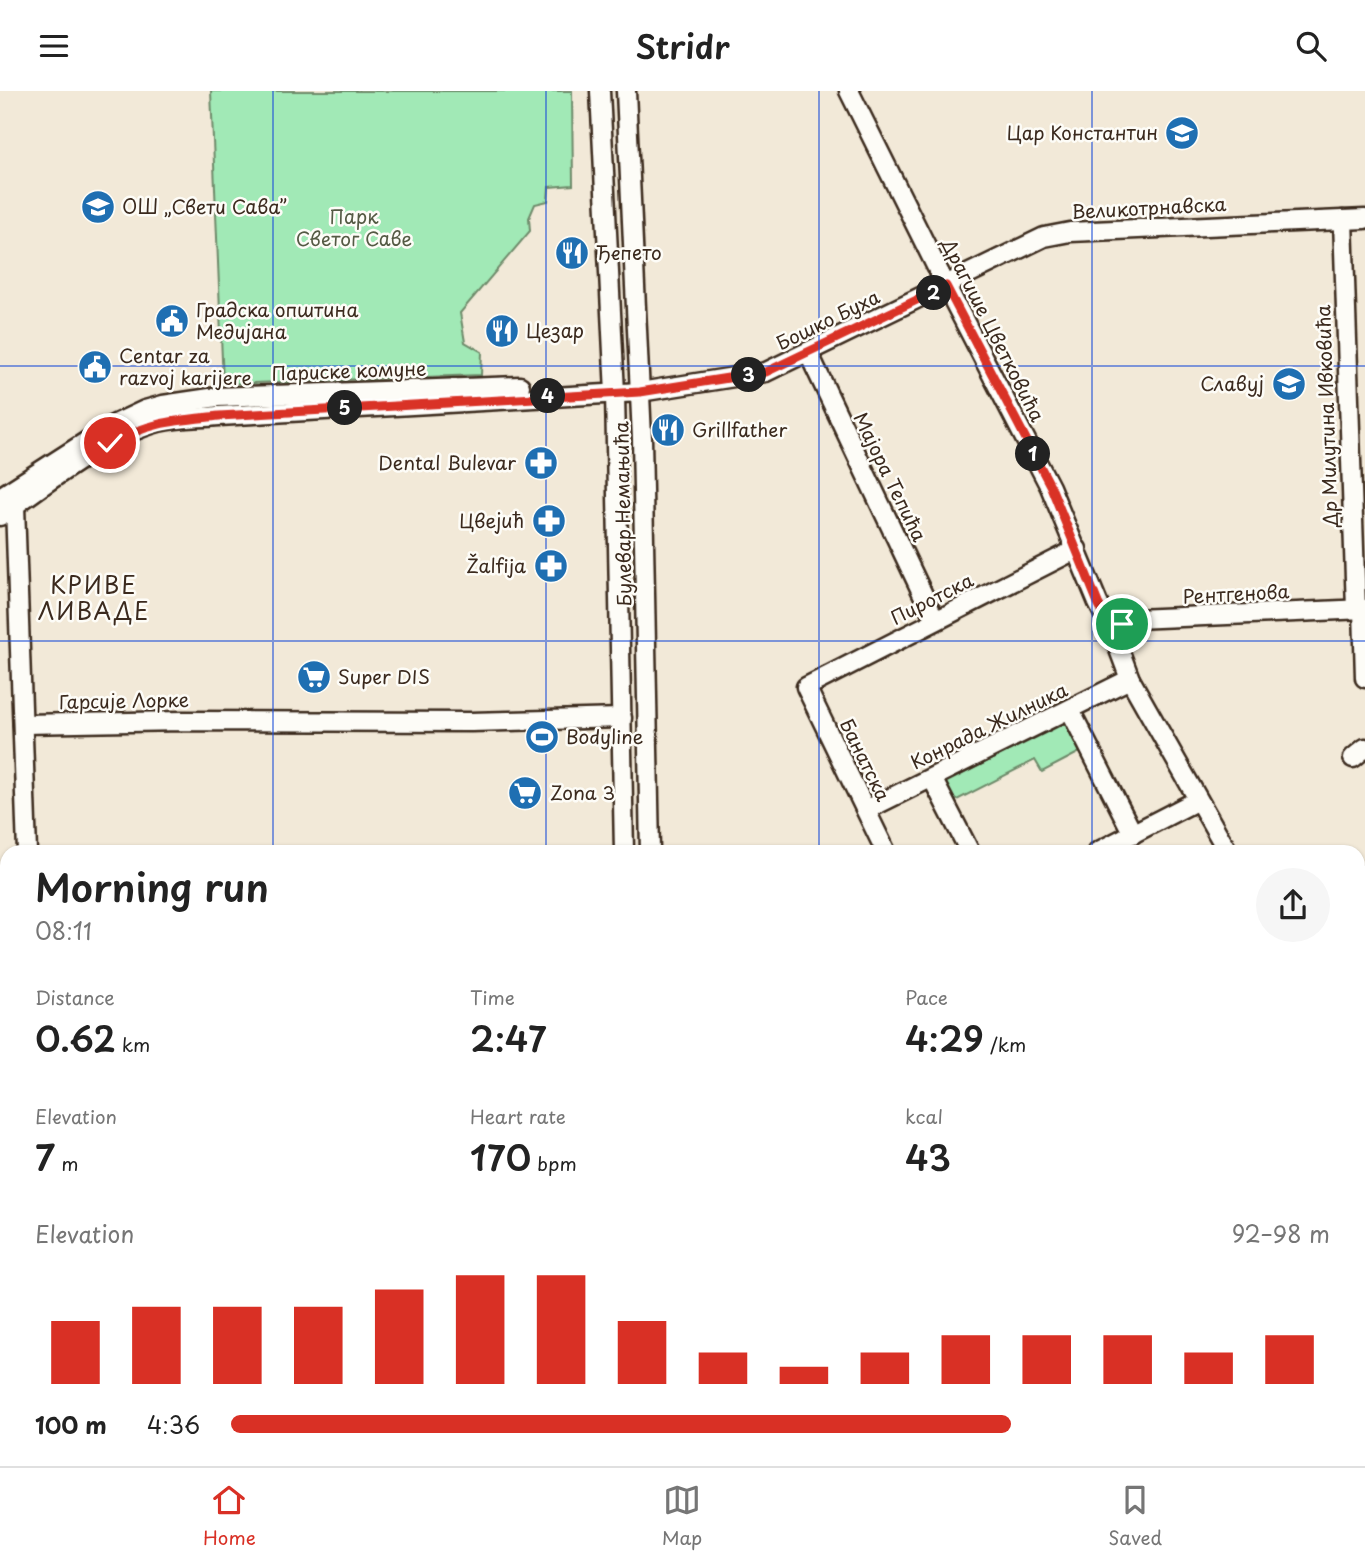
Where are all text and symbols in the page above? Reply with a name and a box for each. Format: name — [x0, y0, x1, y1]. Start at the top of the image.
text: Stridr — [635, 22, 730, 70]
icon: menu — [35, 27, 73, 65]
icon: search — [1292, 27, 1330, 65]
school or university icon: Цар Константин — [1163, 114, 1201, 152]
place label: Цар Константин — [1007, 118, 1158, 146]
school or university icon: ОШ „Свети Сава” — [79, 188, 117, 226]
street label: Великотрнавска — [1071, 189, 1227, 225]
place label: ОШ „Свети Сава” — [122, 192, 287, 220]
park label: Парк Светог Саве — [296, 202, 412, 252]
street label: Драгише Цветковића — [935, 232, 1052, 426]
restaurant icon: Ђепето — [553, 234, 591, 272]
place label: Ђепето — [596, 238, 662, 266]
pin: 2 — [916, 275, 951, 311]
text: 2 — [927, 278, 940, 306]
street label: Бошко Буха — [771, 282, 884, 356]
place label: Градска општина Медијана — [196, 295, 358, 345]
public building icon: Градска општина Медијана — [153, 302, 191, 340]
street label: Др Милутина Ивковића — [1308, 304, 1344, 529]
restaurant icon: Цезар — [483, 312, 521, 350]
place label: Цезар — [526, 316, 584, 344]
place label: Centar za razvoj karijere — [119, 341, 252, 391]
public building icon: Centar za razvoj karijere — [76, 348, 114, 386]
street label: Париске комуне — [271, 353, 427, 387]
pin: 3 — [732, 357, 766, 393]
text: 3 — [742, 360, 755, 388]
school or university icon: Славуј — [1270, 365, 1308, 403]
place label: Славуј — [1200, 369, 1264, 397]
pin: 4 — [530, 379, 566, 413]
text: 4 — [541, 381, 554, 409]
pin: 5 — [328, 391, 362, 425]
text: 5 — [338, 393, 351, 421]
street label: Мајора Тепића — [847, 407, 934, 546]
restaurant icon: Grillfather — [649, 411, 687, 449]
pin — [80, 413, 140, 473]
place label: Grillfather — [692, 415, 787, 443]
street label: Булевар Немањића — [606, 421, 638, 607]
icon: check — [91, 424, 129, 462]
pin: 1 — [1016, 437, 1050, 471]
text: 1 — [1028, 439, 1037, 467]
pharmacy icon: Dental Bulevar — [522, 444, 560, 482]
place label: Dental Bulevar — [378, 448, 516, 476]
pharmacy icon: Цвејић — [530, 502, 568, 540]
place label: Цвејић — [459, 506, 524, 534]
pharmacy icon: Žalfija — [532, 547, 570, 585]
place label: Žalfija — [466, 551, 526, 579]
street label: Пиротска — [885, 565, 978, 631]
district label: КРИВЕ ЛИВАДЕ — [38, 567, 150, 628]
street label: Рентгенова — [1182, 576, 1290, 610]
pin — [1092, 594, 1152, 654]
icon: arrive — [1103, 605, 1141, 643]
supermarket icon: Super DIS — [295, 658, 333, 696]
place label: Super DIS — [338, 662, 430, 690]
street label: Конрада Жилника — [905, 675, 1072, 775]
street label: Гарсије Лорке — [59, 685, 189, 715]
street label: Банатска — [834, 714, 898, 806]
sports icon: Bodyline — [523, 718, 561, 756]
place label: Bodyline — [566, 722, 643, 750]
supermarket icon: Zona 3 — [506, 774, 544, 812]
place label: Zona 3 — [550, 778, 615, 806]
text: Morning run — [35, 858, 269, 915]
button: share — [1256, 868, 1330, 942]
text: 08:11 — [35, 913, 92, 948]
text: Distance — [35, 983, 115, 1011]
text: Time — [470, 983, 515, 1011]
text: Pace — [905, 983, 948, 1011]
text: 0.62 — [35, 1011, 116, 1064]
text: 2:47 — [470, 1011, 546, 1064]
text: 4:29 — [905, 1011, 984, 1064]
text: km — [116, 1030, 150, 1058]
text: /km — [984, 1030, 1026, 1058]
text: Elevation — [35, 1102, 117, 1130]
text: Heart rate — [470, 1102, 566, 1130]
text: kcal — [905, 1102, 943, 1130]
text: 7 — [35, 1130, 55, 1183]
text: 170 — [470, 1130, 531, 1183]
text: 43 — [905, 1130, 951, 1183]
text: m — [55, 1149, 79, 1177]
text: bpm — [531, 1149, 577, 1177]
text: Elevation — [35, 1216, 134, 1251]
text: 92–98 m — [1232, 1216, 1330, 1251]
text: 100 m — [35, 1407, 107, 1442]
text: 4:36 — [147, 1407, 200, 1442]
tab: Home — [203, 1481, 256, 1551]
tab: Map — [662, 1481, 702, 1551]
tab: Saved — [1108, 1481, 1162, 1551]

